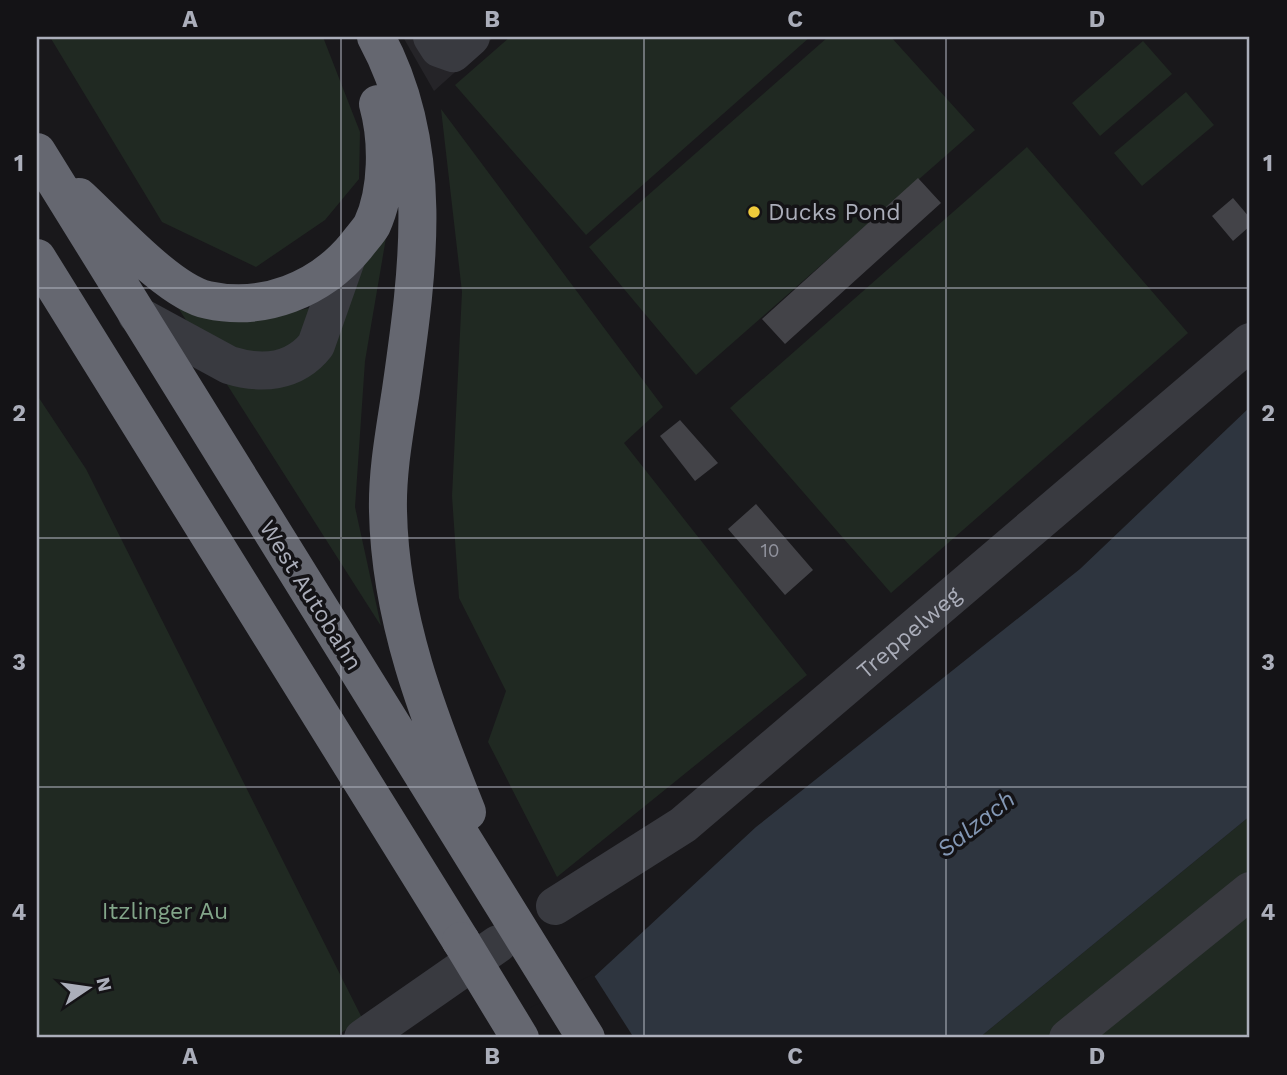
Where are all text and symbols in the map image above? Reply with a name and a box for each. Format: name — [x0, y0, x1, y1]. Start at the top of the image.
text: A — [182, 6, 198, 33]
text: B — [484, 6, 500, 33]
text: C — [787, 6, 803, 33]
text: D — [1089, 6, 1105, 33]
text: 1 — [14, 150, 24, 177]
text: 1 — [1263, 150, 1273, 177]
place label: Ducks Pond — [768, 199, 901, 226]
marker: Ducks Pond — [746, 204, 762, 220]
text: 2 — [12, 400, 26, 427]
text: 2 — [1261, 400, 1275, 427]
street label: West Autobahn — [254, 515, 368, 675]
house number: 10 — [760, 539, 780, 562]
street label: Treppelweg — [852, 581, 967, 685]
text: 3 — [12, 649, 26, 676]
text: 3 — [1261, 649, 1275, 676]
water label: Salzach — [931, 785, 1021, 863]
park label: Itzlinger Au — [102, 898, 228, 925]
text: 4 — [12, 899, 27, 926]
text: 4 — [1261, 899, 1276, 926]
north arrow — [52, 953, 122, 1023]
text: N — [91, 975, 117, 994]
text: A — [182, 1043, 198, 1070]
text: B — [484, 1043, 500, 1070]
text: C — [787, 1043, 803, 1070]
text: D — [1089, 1043, 1105, 1070]

